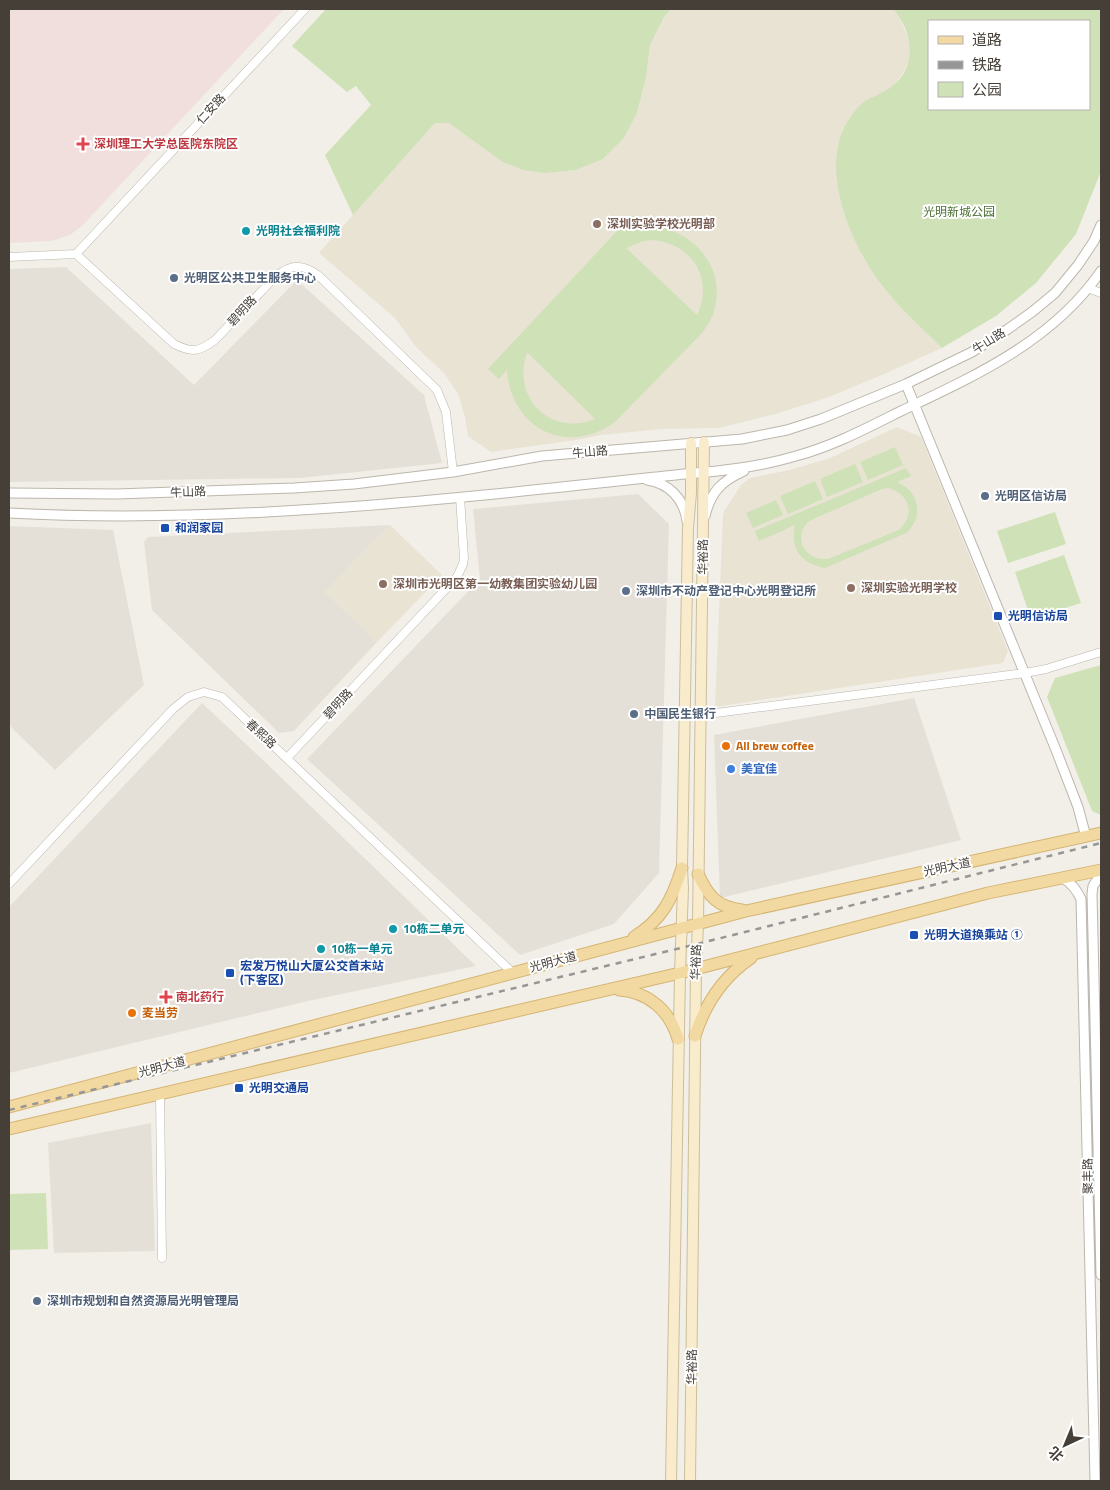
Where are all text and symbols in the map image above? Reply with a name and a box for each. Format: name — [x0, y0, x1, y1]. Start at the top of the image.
legend — [928, 20, 1090, 110]
text: 道路 — [972, 28, 1002, 51]
text: 铁路 — [972, 53, 1002, 76]
text: 公园 — [972, 78, 1002, 101]
street label: 仁安路 — [191, 89, 230, 128]
place label: 深圳理工大学总医院东院区 — [94, 134, 238, 153]
marker: 深圳理工大学总医院东院区 — [76, 137, 90, 151]
park label: 光明新城公园 — [923, 202, 995, 221]
place label: 深圳实验学校光明部 — [607, 214, 715, 233]
marker: 深圳实验学校光明部 — [591, 218, 603, 230]
place label: 光明社会福利院 — [256, 221, 340, 240]
marker: 光明社会福利院 — [240, 225, 252, 237]
place label: 光明区公共卫生服务中心 — [184, 268, 316, 287]
marker: 光明区公共卫生服务中心 — [168, 272, 180, 284]
street label: 碧明路 — [222, 291, 261, 330]
street label: 牛山路 — [968, 323, 1009, 358]
street label: 牛山路 — [571, 440, 609, 463]
street label: 牛山路 — [170, 481, 206, 502]
place label: 光明区信访局 — [995, 486, 1067, 505]
marker: 光明区信访局 — [979, 490, 991, 502]
place label: 和润家园 — [175, 518, 223, 537]
marker: 和润家园 — [159, 522, 171, 534]
street label: 华裕路 — [693, 539, 712, 575]
place label: 深圳市光明区第一幼教集团实验幼儿园 — [393, 574, 597, 593]
marker: 深圳市光明区第一幼教集团实验幼儿园 — [377, 578, 389, 590]
place label: 深圳实验光明学校 — [861, 578, 957, 597]
place label: 深圳市不动产登记中心光明登记所 — [636, 581, 816, 600]
marker: 深圳实验光明学校 — [845, 582, 857, 594]
marker: 深圳市不动产登记中心光明登记所 — [620, 585, 632, 597]
place label: 光明信访局 — [1008, 606, 1068, 625]
marker: 光明信访局 — [992, 610, 1004, 622]
street label: 碧明路 — [318, 684, 357, 723]
place label: 中国民生银行 — [644, 704, 716, 723]
marker: 中国民生银行 — [628, 708, 640, 720]
street label: 春熙路 — [242, 714, 281, 753]
place label: All brew coffee — [736, 736, 814, 755]
marker: All brew coffee — [720, 740, 732, 752]
place label: 美宜佳 — [741, 759, 777, 778]
marker: 美宜佳 — [725, 763, 737, 775]
street label: 光明大道 — [921, 852, 972, 881]
place label: 10栋二单元 — [403, 919, 464, 938]
marker: 10栋二单元 — [387, 923, 399, 935]
place label: 光明大道换乘站 ① — [924, 925, 1023, 944]
marker: 光明大道换乘站 ① — [908, 929, 920, 941]
place label: 10栋一单元 — [331, 939, 392, 958]
marker: 10栋一单元 — [315, 943, 327, 955]
street label: 华裕路 — [685, 944, 706, 980]
street label: 光明大道 — [527, 946, 579, 977]
place label: 宏发万悦山大厦公交首末站 (下客区) — [240, 956, 384, 989]
marker: 宏发万悦山大厦公交首末站 (下客区) — [224, 967, 236, 979]
place label: 南北药行 — [176, 987, 224, 1006]
marker: 南北药行 — [160, 991, 172, 1003]
place label: 麦当劳 — [142, 1003, 178, 1022]
marker: 麦当劳 — [126, 1007, 138, 1019]
street label: 光明大道 — [136, 1051, 188, 1082]
place label: 光明交通局 — [249, 1078, 309, 1097]
marker: 光明交通局 — [233, 1082, 245, 1094]
street label: 聚丰路 — [1078, 1158, 1097, 1194]
place label: 深圳市规划和自然资源局光明管理局 — [47, 1291, 239, 1310]
marker: 深圳市规划和自然资源局光明管理局 — [31, 1295, 43, 1307]
street label: 华裕路 — [682, 1349, 701, 1385]
north arrow — [1040, 1420, 1090, 1470]
text: 北 — [1043, 1442, 1068, 1467]

